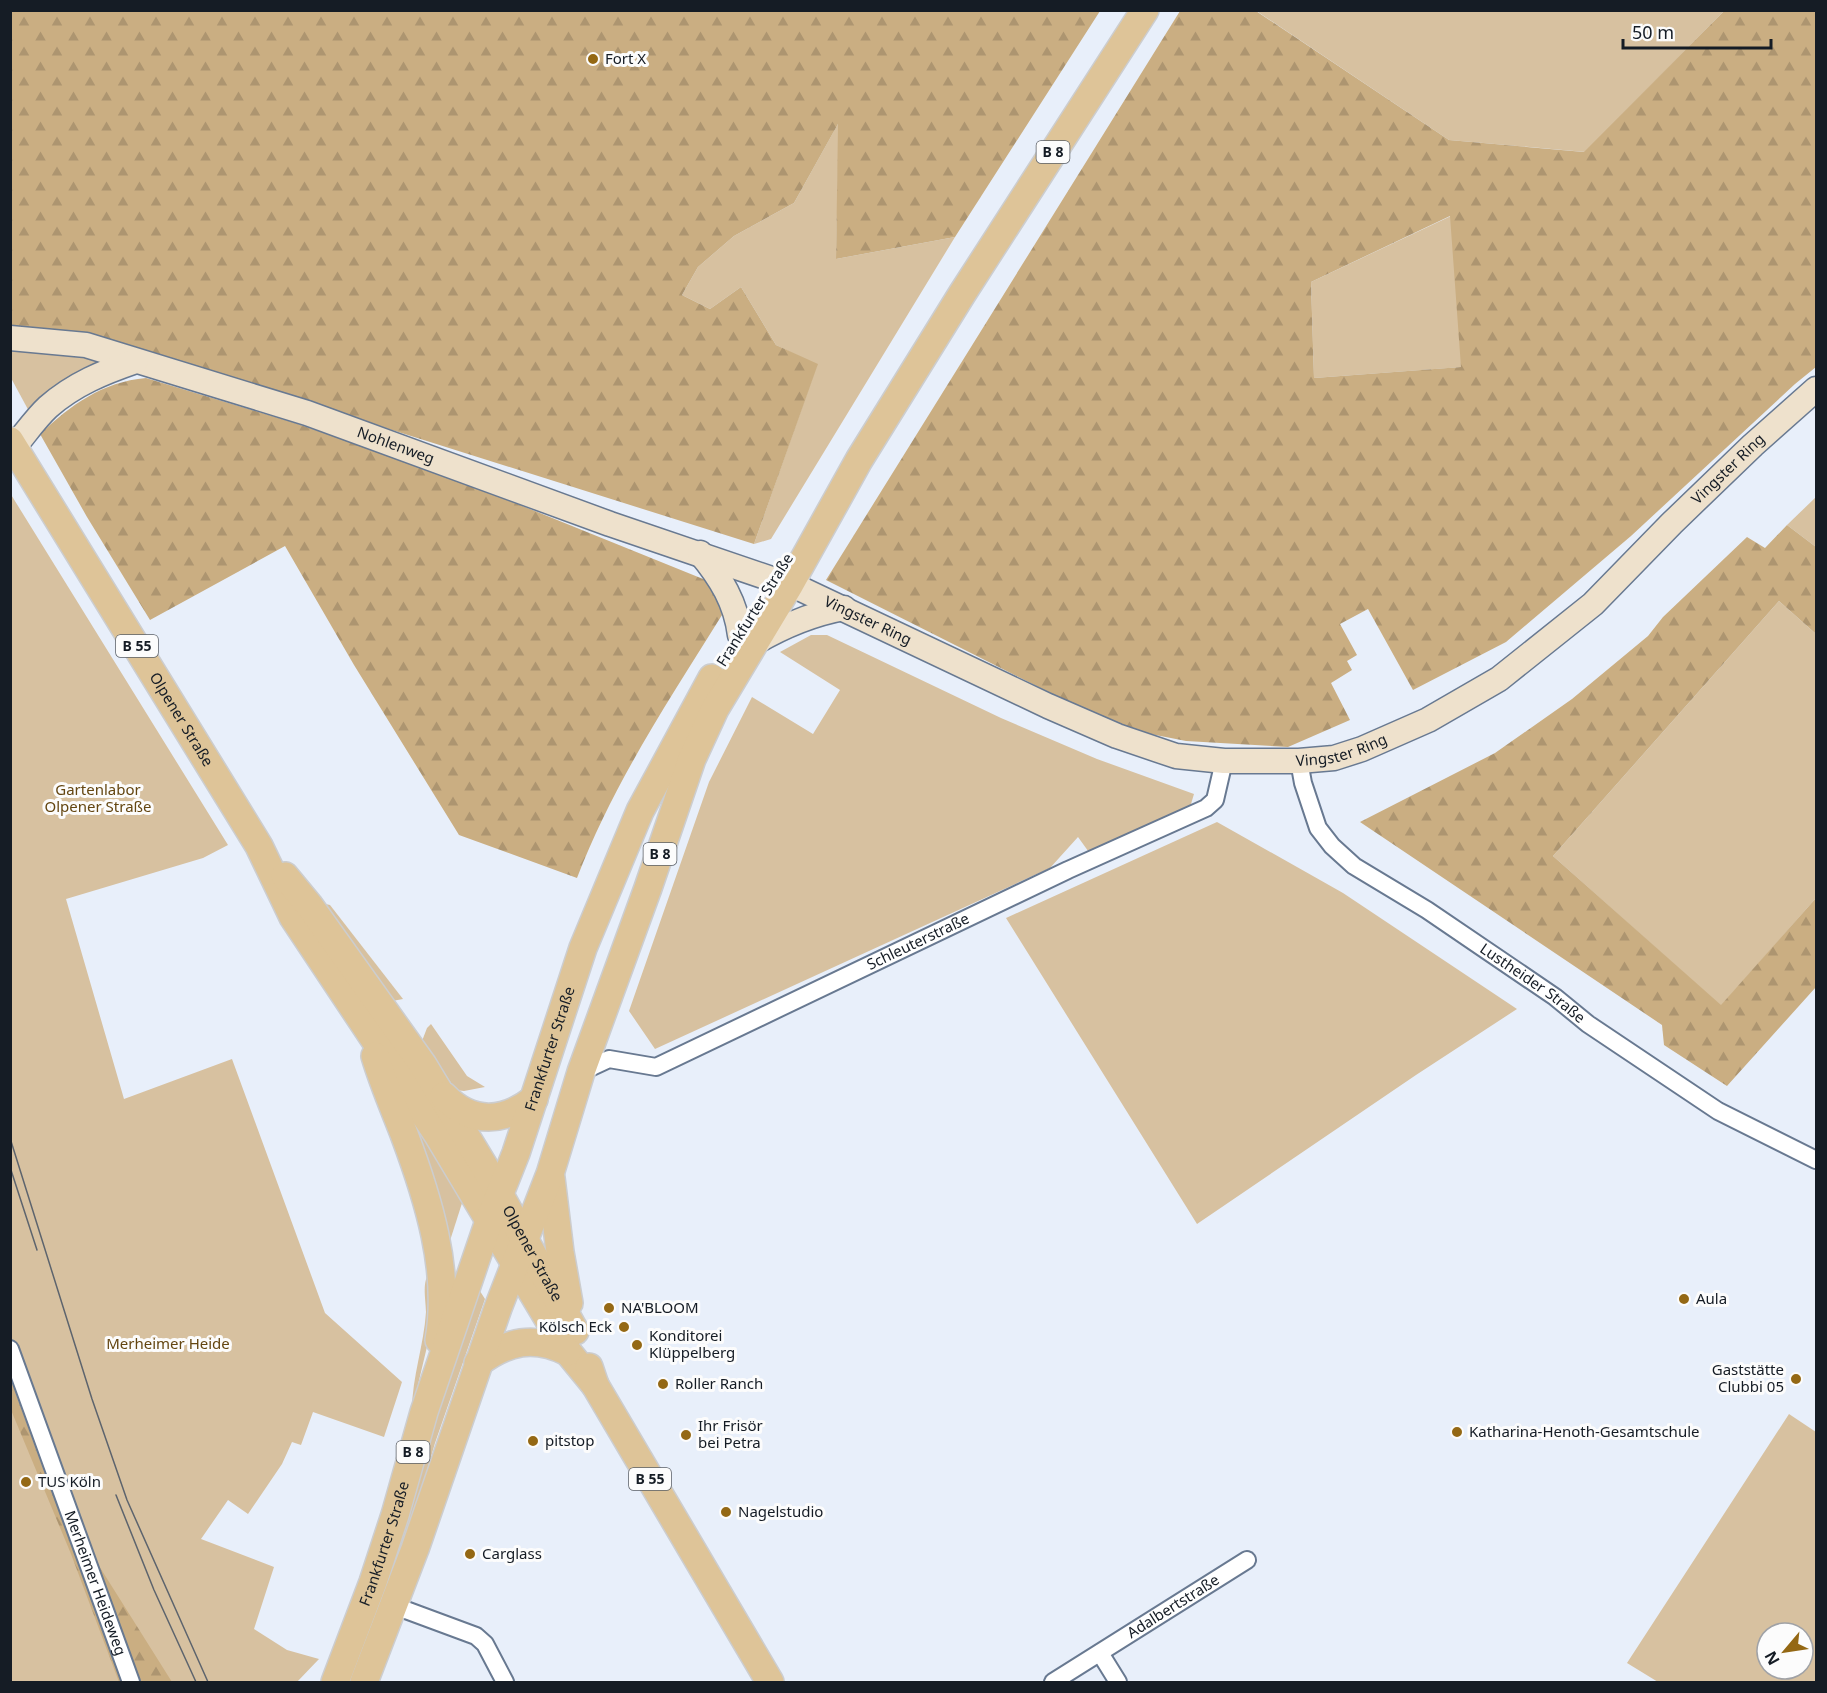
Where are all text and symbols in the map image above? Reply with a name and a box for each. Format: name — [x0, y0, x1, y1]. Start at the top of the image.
scale bar — [1623, 12, 1772, 50]
text: 50 m — [1632, 20, 1674, 44]
place label: Fort X — [605, 48, 646, 68]
marker: Fort X — [586, 52, 600, 66]
road number: B 8 — [1036, 141, 1070, 163]
street label: Nohlenweg — [355, 421, 437, 468]
street label: Vingster Ring — [1686, 428, 1768, 508]
street label: Frankfurter Straße — [711, 549, 797, 670]
street label: Vingster Ring — [821, 591, 915, 649]
road number: B 55 — [116, 635, 158, 657]
street label: Olpener Straße — [146, 668, 219, 770]
street label: Vingster Ring — [1295, 728, 1390, 770]
park label: Gartenlabor Olpener Straße — [45, 779, 151, 816]
road number: B 8 — [644, 843, 676, 865]
street label: Schleuterstraße — [863, 908, 972, 974]
street label: Lustheider Straße — [1476, 938, 1590, 1027]
street label: Frankfurter Straße — [519, 984, 579, 1113]
street label: Olpener Straße — [499, 1201, 568, 1305]
place label: Aula — [1696, 1288, 1727, 1308]
marker: Aula — [1677, 1292, 1691, 1306]
place label: NA'BLOOM — [621, 1297, 699, 1317]
marker: NA'BLOOM — [602, 1301, 616, 1315]
place label: Kölsch Eck — [539, 1316, 612, 1336]
marker: Kölsch Eck — [617, 1320, 631, 1334]
place label: Konditorei Klüppelberg — [649, 1325, 735, 1362]
park label: Merheimer Heide — [106, 1333, 230, 1353]
marker: Konditorei Klüppelberg — [630, 1338, 644, 1352]
place label: Gaststätte Clubbi 05 — [1712, 1359, 1784, 1396]
marker: Gaststätte Clubbi 05 — [1789, 1372, 1803, 1386]
place label: Roller Ranch — [675, 1373, 763, 1393]
marker: Roller Ranch — [656, 1377, 670, 1391]
place label: Ihr Frisör bei Petra — [698, 1415, 763, 1452]
place label: Katharina-Henoth-Gesamtschule — [1469, 1421, 1700, 1441]
marker: Katharina-Henoth-Gesamtschule — [1450, 1425, 1464, 1439]
marker: Ihr Frisör bei Petra — [679, 1428, 693, 1442]
place label: pitstop — [545, 1430, 594, 1450]
marker: pitstop — [526, 1434, 540, 1448]
road number: B 8 — [396, 1441, 430, 1463]
road number: B 55 — [629, 1468, 671, 1490]
place label: TUS Köln — [38, 1471, 101, 1491]
marker: TUS Köln — [19, 1475, 33, 1489]
street label: Frankfurter Straße — [354, 1479, 413, 1609]
place label: Nagelstudio — [738, 1501, 823, 1521]
marker: Nagelstudio — [719, 1505, 733, 1519]
street label: Merheimer Heideweg — [60, 1507, 131, 1658]
place label: Carglass — [482, 1543, 542, 1563]
marker: Carglass — [463, 1547, 477, 1561]
street label: Adalbertstraße — [1123, 1569, 1223, 1642]
north arrow — [1755, 1621, 1815, 1681]
text: N — [1759, 1647, 1785, 1669]

